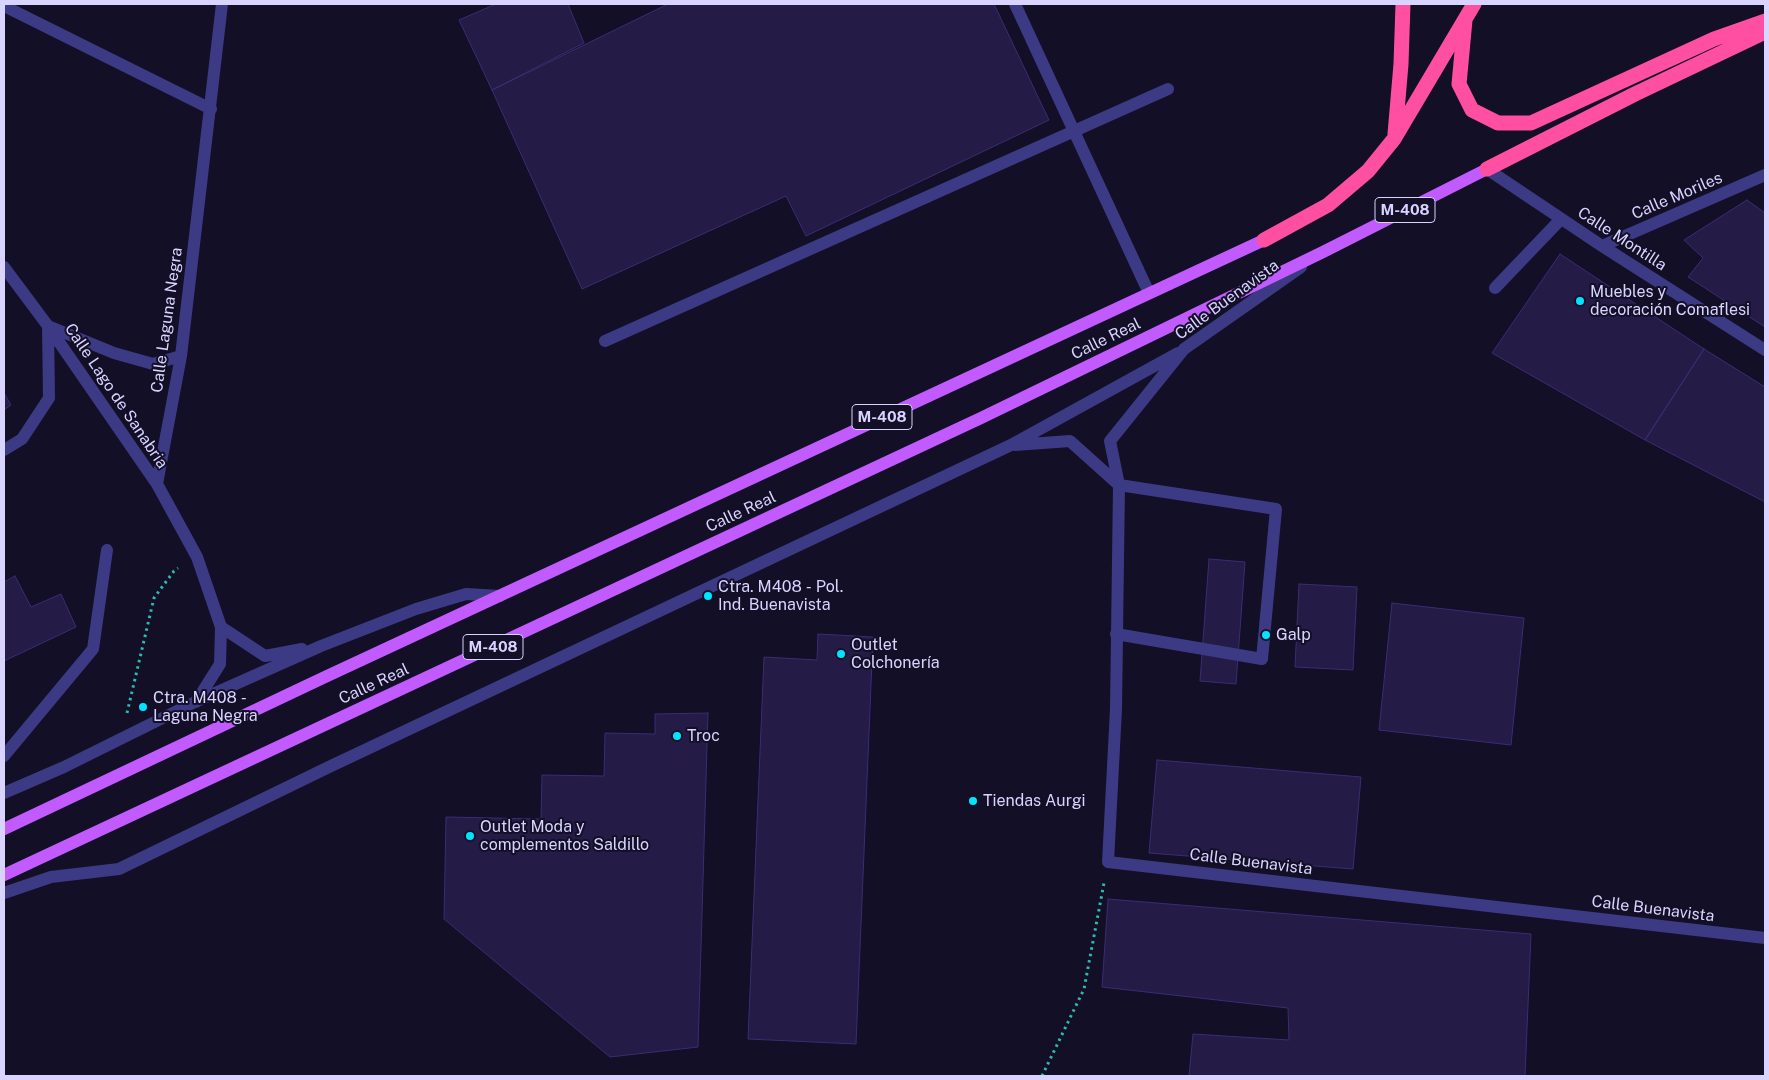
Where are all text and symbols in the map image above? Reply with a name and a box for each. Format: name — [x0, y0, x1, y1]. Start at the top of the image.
street label: Calle Moriles — [1629, 168, 1725, 224]
road number: M-408 — [1375, 198, 1435, 222]
street label: Calle Montilla — [1574, 203, 1670, 275]
street label: Calle Laguna Negra — [147, 246, 187, 394]
street label: Calle Buenavista — [1171, 256, 1283, 344]
place label: Muebles y decoración Comaflesi — [1590, 282, 1750, 320]
marker: Muebles y decoración Comaflesi — [1574, 295, 1586, 307]
street label: Calle Real — [1068, 314, 1144, 364]
street label: Calle Lago de Sanabria — [60, 320, 172, 472]
road number: M-408 — [852, 404, 912, 430]
street label: Calle Real — [703, 487, 779, 537]
place label: Ctra. M408 - Pol. Ind. Buenavista — [718, 577, 843, 615]
marker: Ctra. M408 - Pol. Ind. Buenavista — [702, 590, 714, 602]
place label: Galp — [1276, 625, 1311, 645]
marker: Galp — [1260, 629, 1272, 641]
road number: M-408 — [463, 634, 523, 660]
place label: Outlet Colchonería — [851, 635, 940, 673]
marker: Outlet Colchonería — [835, 648, 847, 660]
street label: Calle Real — [336, 659, 412, 709]
place label: Ctra. M408 - Laguna Negra — [153, 688, 258, 726]
marker: Ctra. M408 - Laguna Negra — [137, 701, 149, 713]
place label: Troc — [687, 726, 720, 746]
marker: Troc — [671, 730, 683, 742]
place label: Tiendas Aurgi — [983, 791, 1086, 811]
marker: Tiendas Aurgi — [967, 795, 979, 807]
place label: Outlet Moda y complementos Saldillo — [480, 817, 649, 855]
marker: Outlet Moda y complementos Saldillo — [464, 830, 476, 842]
street label: Calle Buenavista — [1188, 845, 1314, 879]
street label: Calle Buenavista — [1590, 892, 1716, 926]

